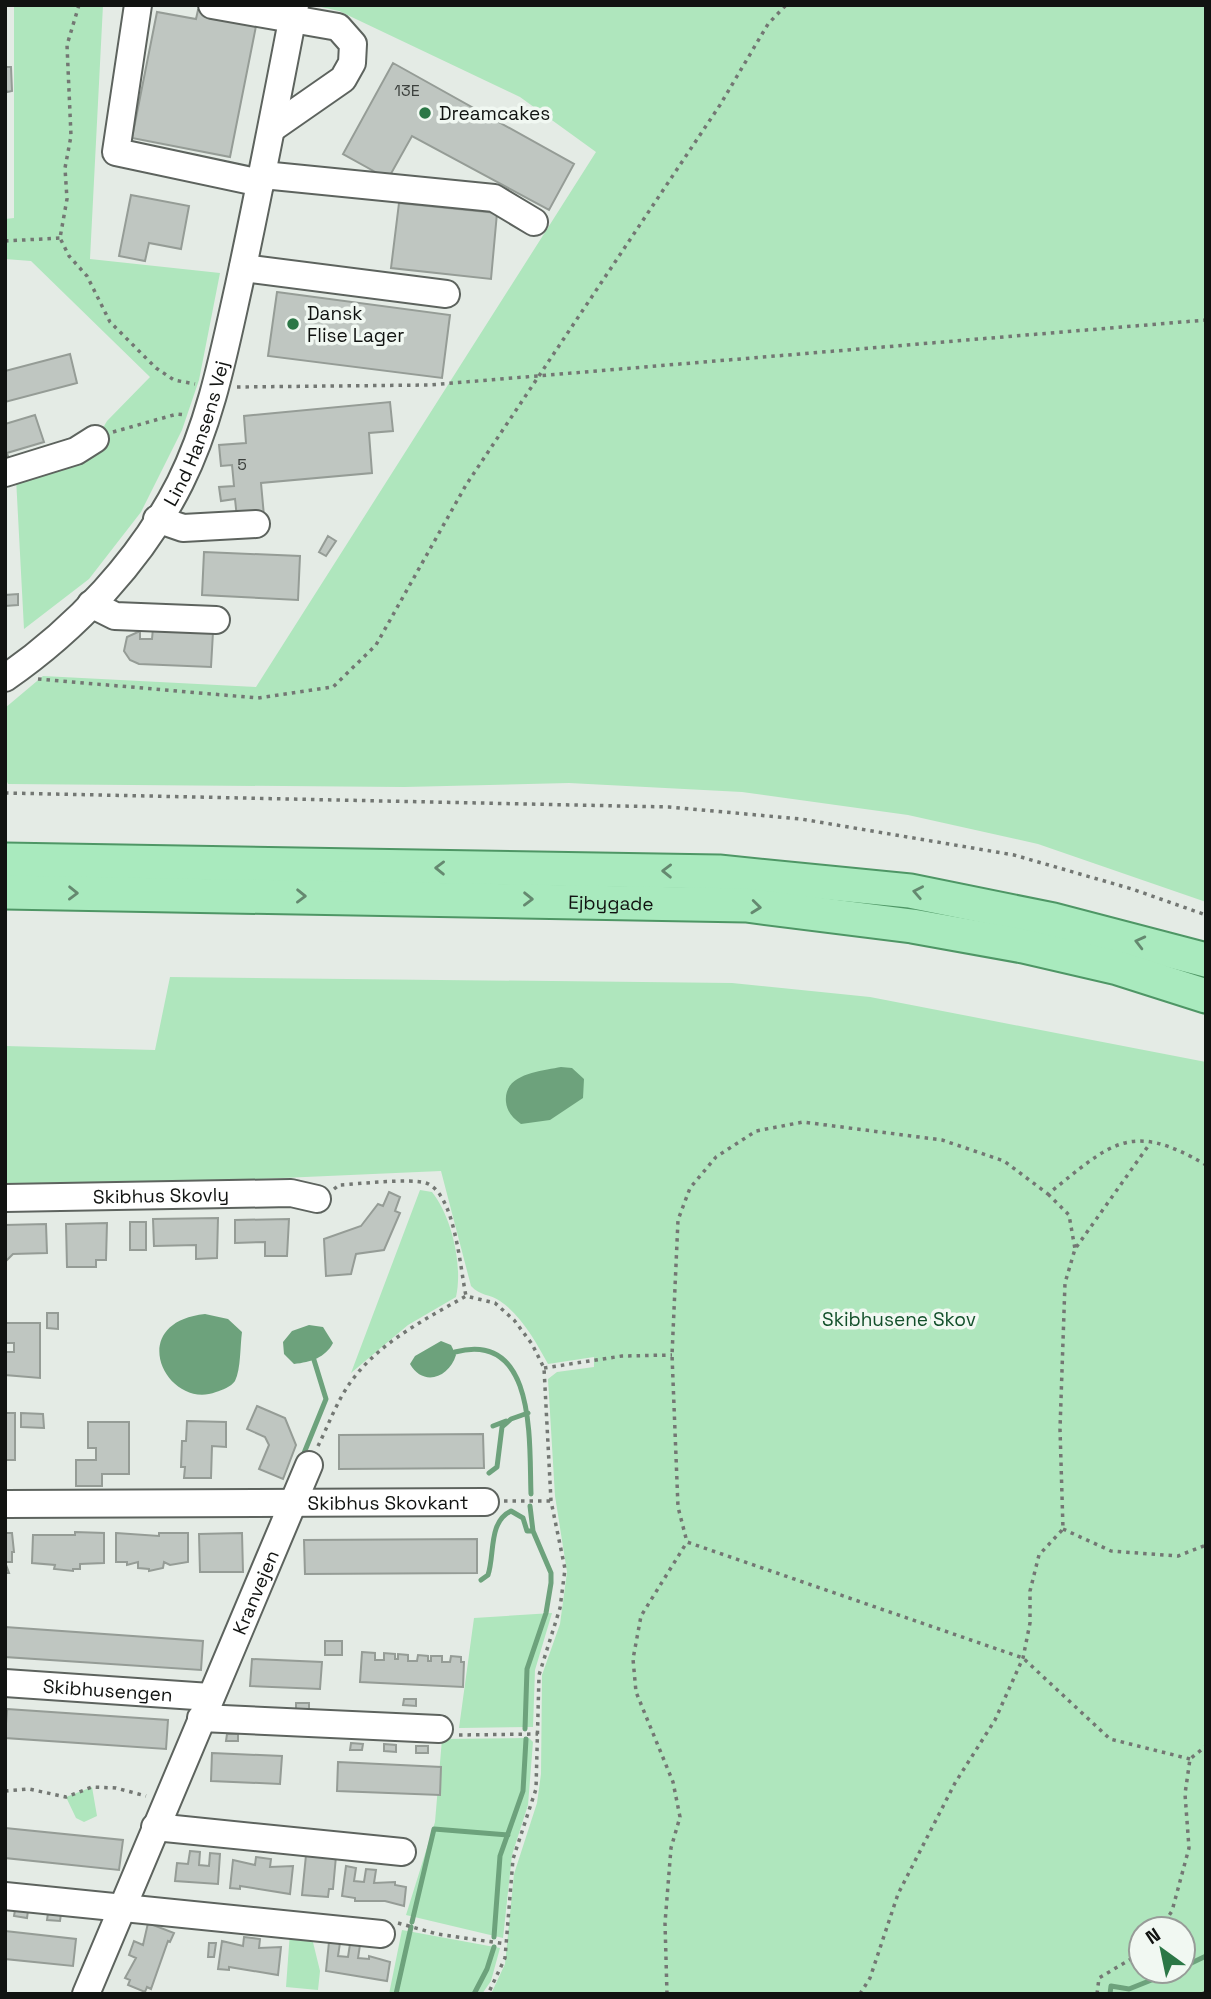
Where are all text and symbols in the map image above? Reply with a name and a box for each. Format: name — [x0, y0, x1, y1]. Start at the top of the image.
house number: 13E — [394, 80, 420, 101]
place label: Dreamcakes — [439, 101, 550, 126]
marker: Dreamcakes — [417, 105, 433, 121]
place label: Dansk Flise Lager — [307, 301, 404, 348]
marker: Dansk Flise Lager — [285, 316, 301, 332]
street label: Lind Hansens Vej — [158, 358, 234, 511]
house number: 5 — [237, 454, 247, 475]
one-way arrow — [434, 860, 445, 876]
one-way arrow — [661, 864, 672, 879]
one-way arrow — [68, 885, 79, 900]
one-way arrow — [912, 886, 924, 901]
one-way arrow — [296, 888, 307, 904]
street label: Ejbygade — [568, 890, 654, 916]
one-way arrow — [523, 892, 534, 907]
one-way arrow — [750, 899, 762, 914]
one-way arrow — [1134, 936, 1146, 950]
street label: Skibhus Skovly — [93, 1182, 229, 1209]
park label: Skibhusene Skov — [822, 1307, 976, 1332]
street label: Skibhus Skovkant — [307, 1490, 469, 1516]
street label: Kranvejen — [227, 1546, 285, 1639]
street label: Skibhusengen — [42, 1674, 173, 1707]
north arrow — [1127, 1915, 1197, 1985]
text: N — [1141, 1922, 1165, 1950]

